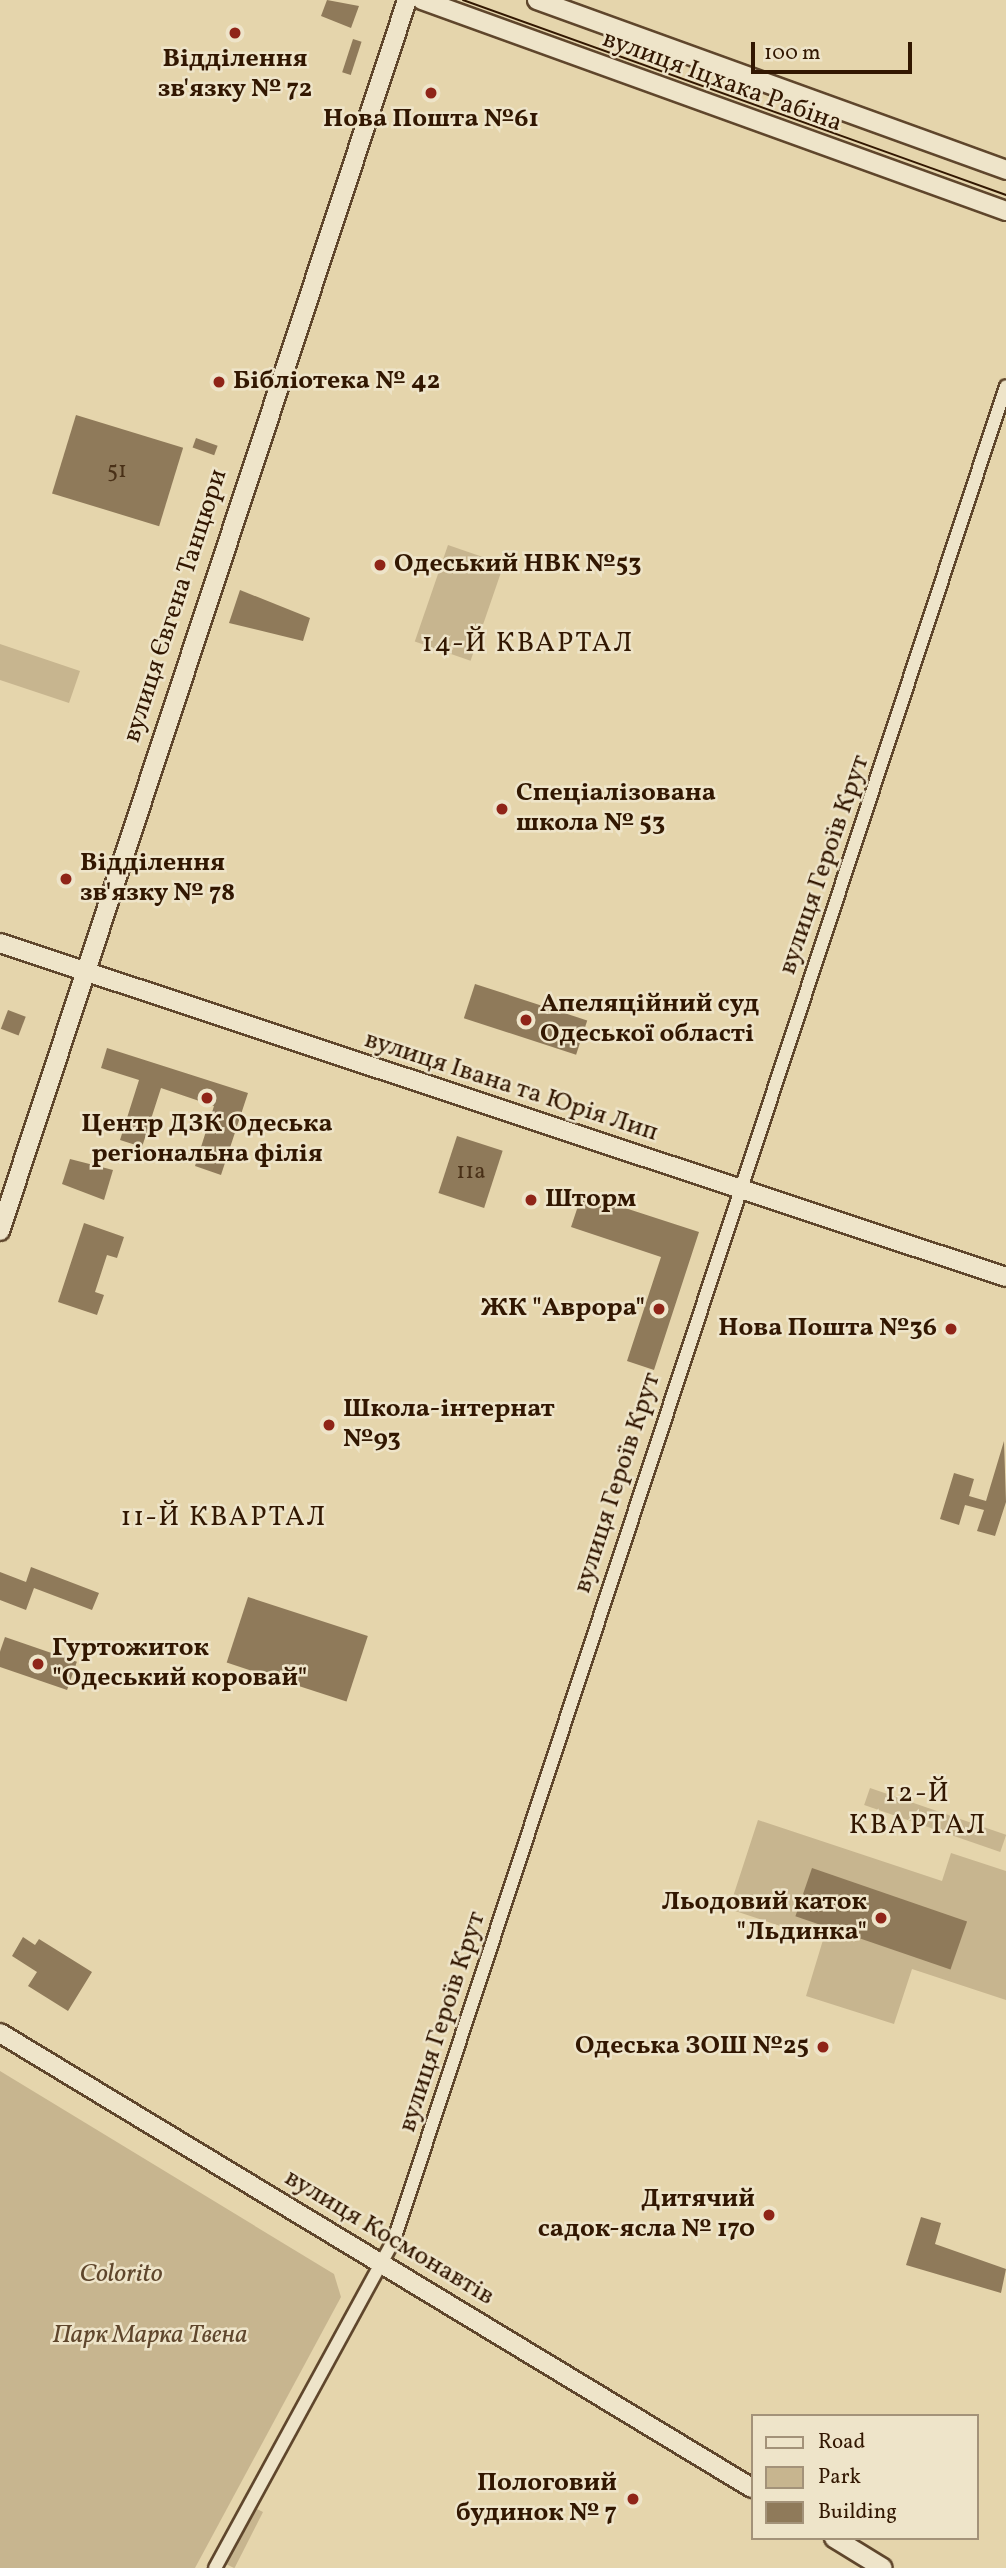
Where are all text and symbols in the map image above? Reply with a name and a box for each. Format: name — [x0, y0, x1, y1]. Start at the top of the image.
street label: вулиця Іцхака Рабіна — [598, 24, 846, 140]
marker: Відділення зв'язку № 72 — [227, 25, 243, 41]
scale bar — [754, 28, 915, 72]
text: 100 m — [764, 39, 821, 68]
place label: Відділення зв'язку № 72 — [157, 44, 313, 106]
marker: Нова Пошта №61 — [423, 85, 439, 101]
place label: Нова Пошта №61 — [323, 104, 539, 136]
place label: Бібліотека № 42 — [233, 366, 440, 398]
marker: Бібліотека № 42 — [211, 374, 227, 390]
house number: 51 — [107, 457, 127, 485]
street label: вулиця Євгена Танцюри — [117, 465, 235, 747]
place label: Одеський НВК №53 — [394, 549, 642, 581]
marker: Одеський НВК №53 — [372, 557, 388, 573]
district label: 14-Й КВАРТАЛ — [423, 627, 633, 661]
street label: вулиця Героїв Крут — [773, 751, 877, 979]
place label: Спеціалізована школа № 53 — [516, 778, 716, 840]
marker: Спеціалізована школа № 53 — [494, 801, 510, 817]
place label: Відділення зв'язку № 78 — [80, 848, 236, 910]
marker: Відділення зв'язку № 78 — [58, 871, 74, 887]
place label: Апеляційний суд Одеської області — [540, 989, 759, 1050]
marker: Апеляційний суд Одеської області — [518, 1012, 534, 1028]
street label: вулиця Івана та Юрія Лип — [360, 1025, 662, 1149]
marker: Центр ДЗК Одеська регіональна філія — [199, 1090, 215, 1106]
place label: Центр ДЗК Одеська регіональна філія — [81, 1109, 333, 1170]
house number: 11а — [456, 1158, 486, 1186]
place label: Шторм — [545, 1184, 636, 1216]
marker: Шторм — [523, 1192, 539, 1208]
place label: ЖК "Аврора" — [481, 1293, 645, 1325]
marker: ЖК "Аврора" — [651, 1301, 667, 1317]
place label: Нова Пошта №36 — [718, 1313, 937, 1345]
marker: Нова Пошта №36 — [943, 1321, 959, 1337]
street label: вулиця Героїв Крут — [568, 1369, 668, 1597]
place label: Школа-інтернат №93 — [343, 1394, 555, 1456]
marker: Школа-інтернат №93 — [321, 1417, 337, 1433]
district label: 11-Й КВАРТАЛ — [122, 1501, 326, 1535]
place label: Гуртожиток "Одеський коровай" — [52, 1633, 307, 1694]
marker: Гуртожиток "Одеський коровай" — [30, 1656, 46, 1672]
district label: 12-Й КВАРТАЛ — [850, 1777, 986, 1843]
place label: Льодовий каток "Льдинка" — [662, 1887, 867, 1948]
street label: вулиця Героїв Крут — [393, 1908, 493, 2136]
marker: Льодовий каток "Льдинка" — [873, 1910, 889, 1926]
place label: Одеська ЗОШ №25 — [575, 2031, 809, 2063]
marker: Одеська ЗОШ №25 — [815, 2039, 831, 2055]
street label: вулиця Космонавтів — [278, 2163, 500, 2313]
place label: Дитячий садок-ясла № 170 — [538, 2184, 755, 2246]
marker: Дитячий садок-ясла № 170 — [761, 2207, 777, 2223]
park label: Colorito — [79, 2259, 163, 2291]
park label: Парк Марка Твена — [53, 2320, 247, 2352]
legend — [750, 2414, 978, 2540]
text: Road — [818, 2428, 865, 2457]
text: Park — [818, 2463, 861, 2492]
place label: Пологовий будинок № 7 — [456, 2468, 617, 2530]
marker: Пологовий будинок № 7 — [623, 2489, 643, 2509]
text: Building — [818, 2498, 897, 2527]

